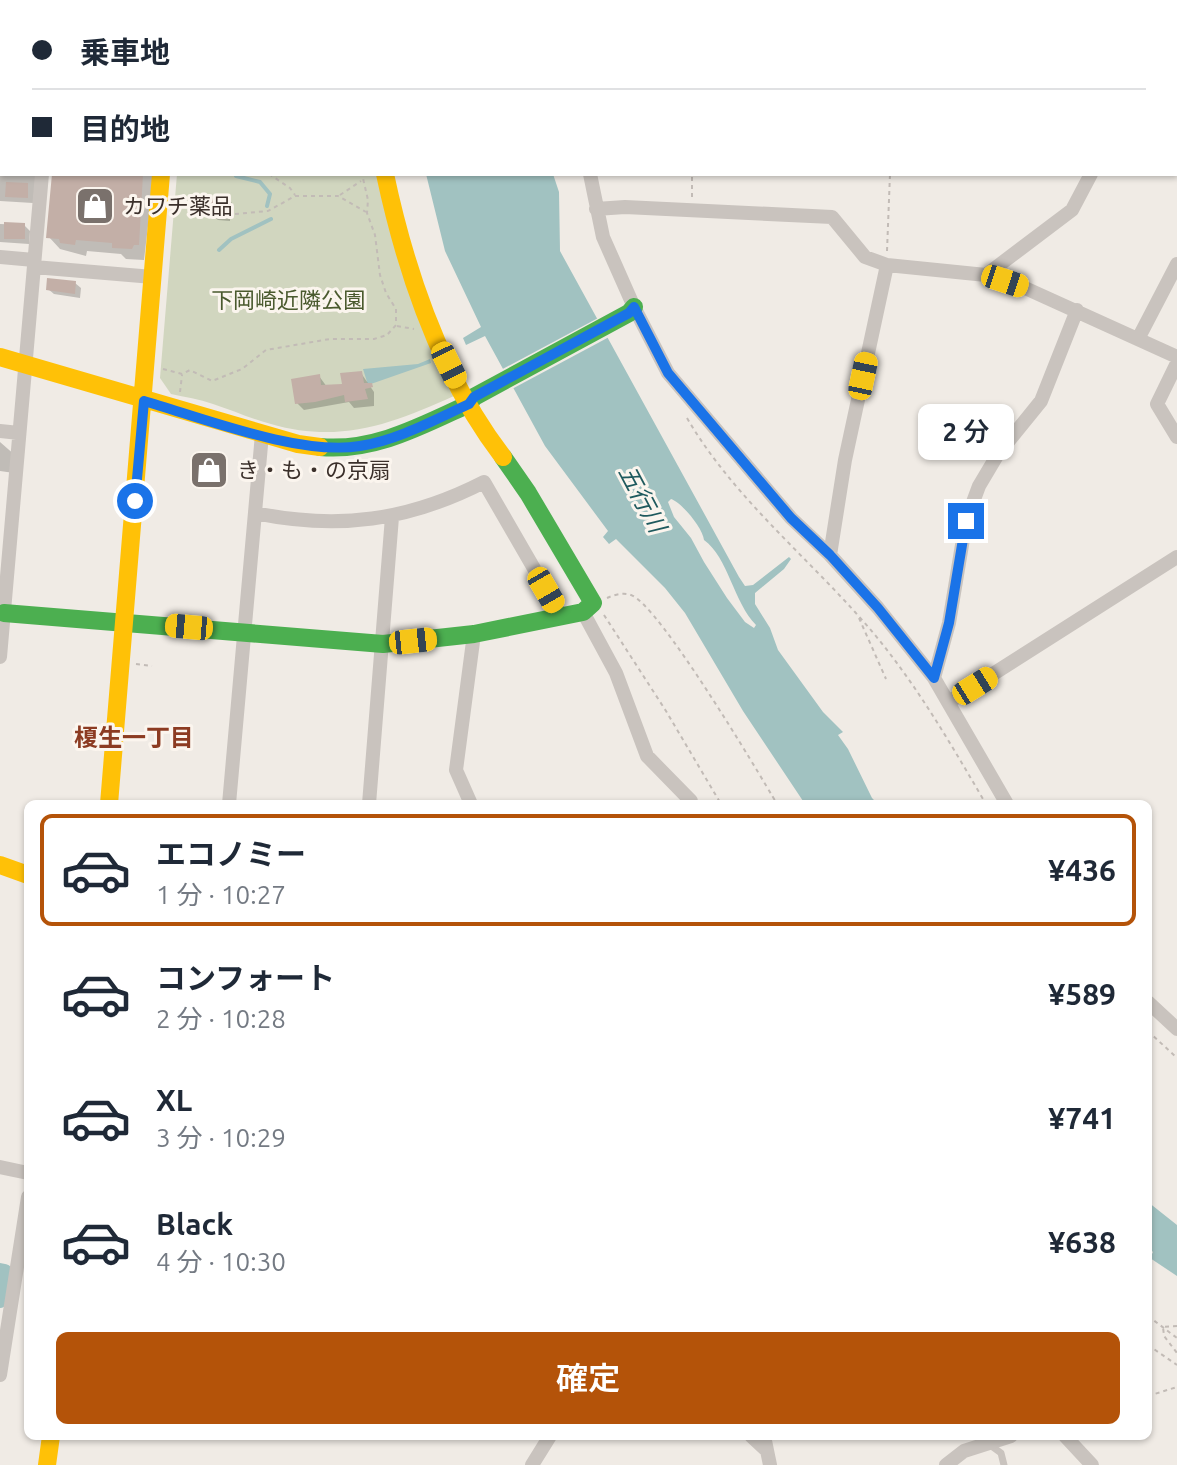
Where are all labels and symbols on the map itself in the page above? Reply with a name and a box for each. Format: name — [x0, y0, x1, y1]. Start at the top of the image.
shop icon: カワチ薬品 — [74, 185, 116, 227]
place label: カワチ薬品 — [123, 193, 233, 218]
car — [978, 262, 1032, 300]
park label: 下岡崎近隣公園 — [211, 287, 365, 312]
car — [428, 338, 470, 392]
car — [846, 350, 880, 402]
callout: 2 分 — [918, 405, 1014, 461]
shop icon: き・も・の京扇 — [188, 449, 230, 491]
place label: き・も・の京扇 — [237, 457, 391, 482]
water label: 五行川 — [614, 461, 673, 540]
route start — [117, 483, 153, 519]
route end — [948, 503, 984, 539]
car — [524, 563, 568, 617]
car — [164, 613, 214, 641]
car — [388, 627, 438, 655]
car — [948, 663, 1002, 709]
district label: 榎生一丁目 — [74, 724, 194, 751]

